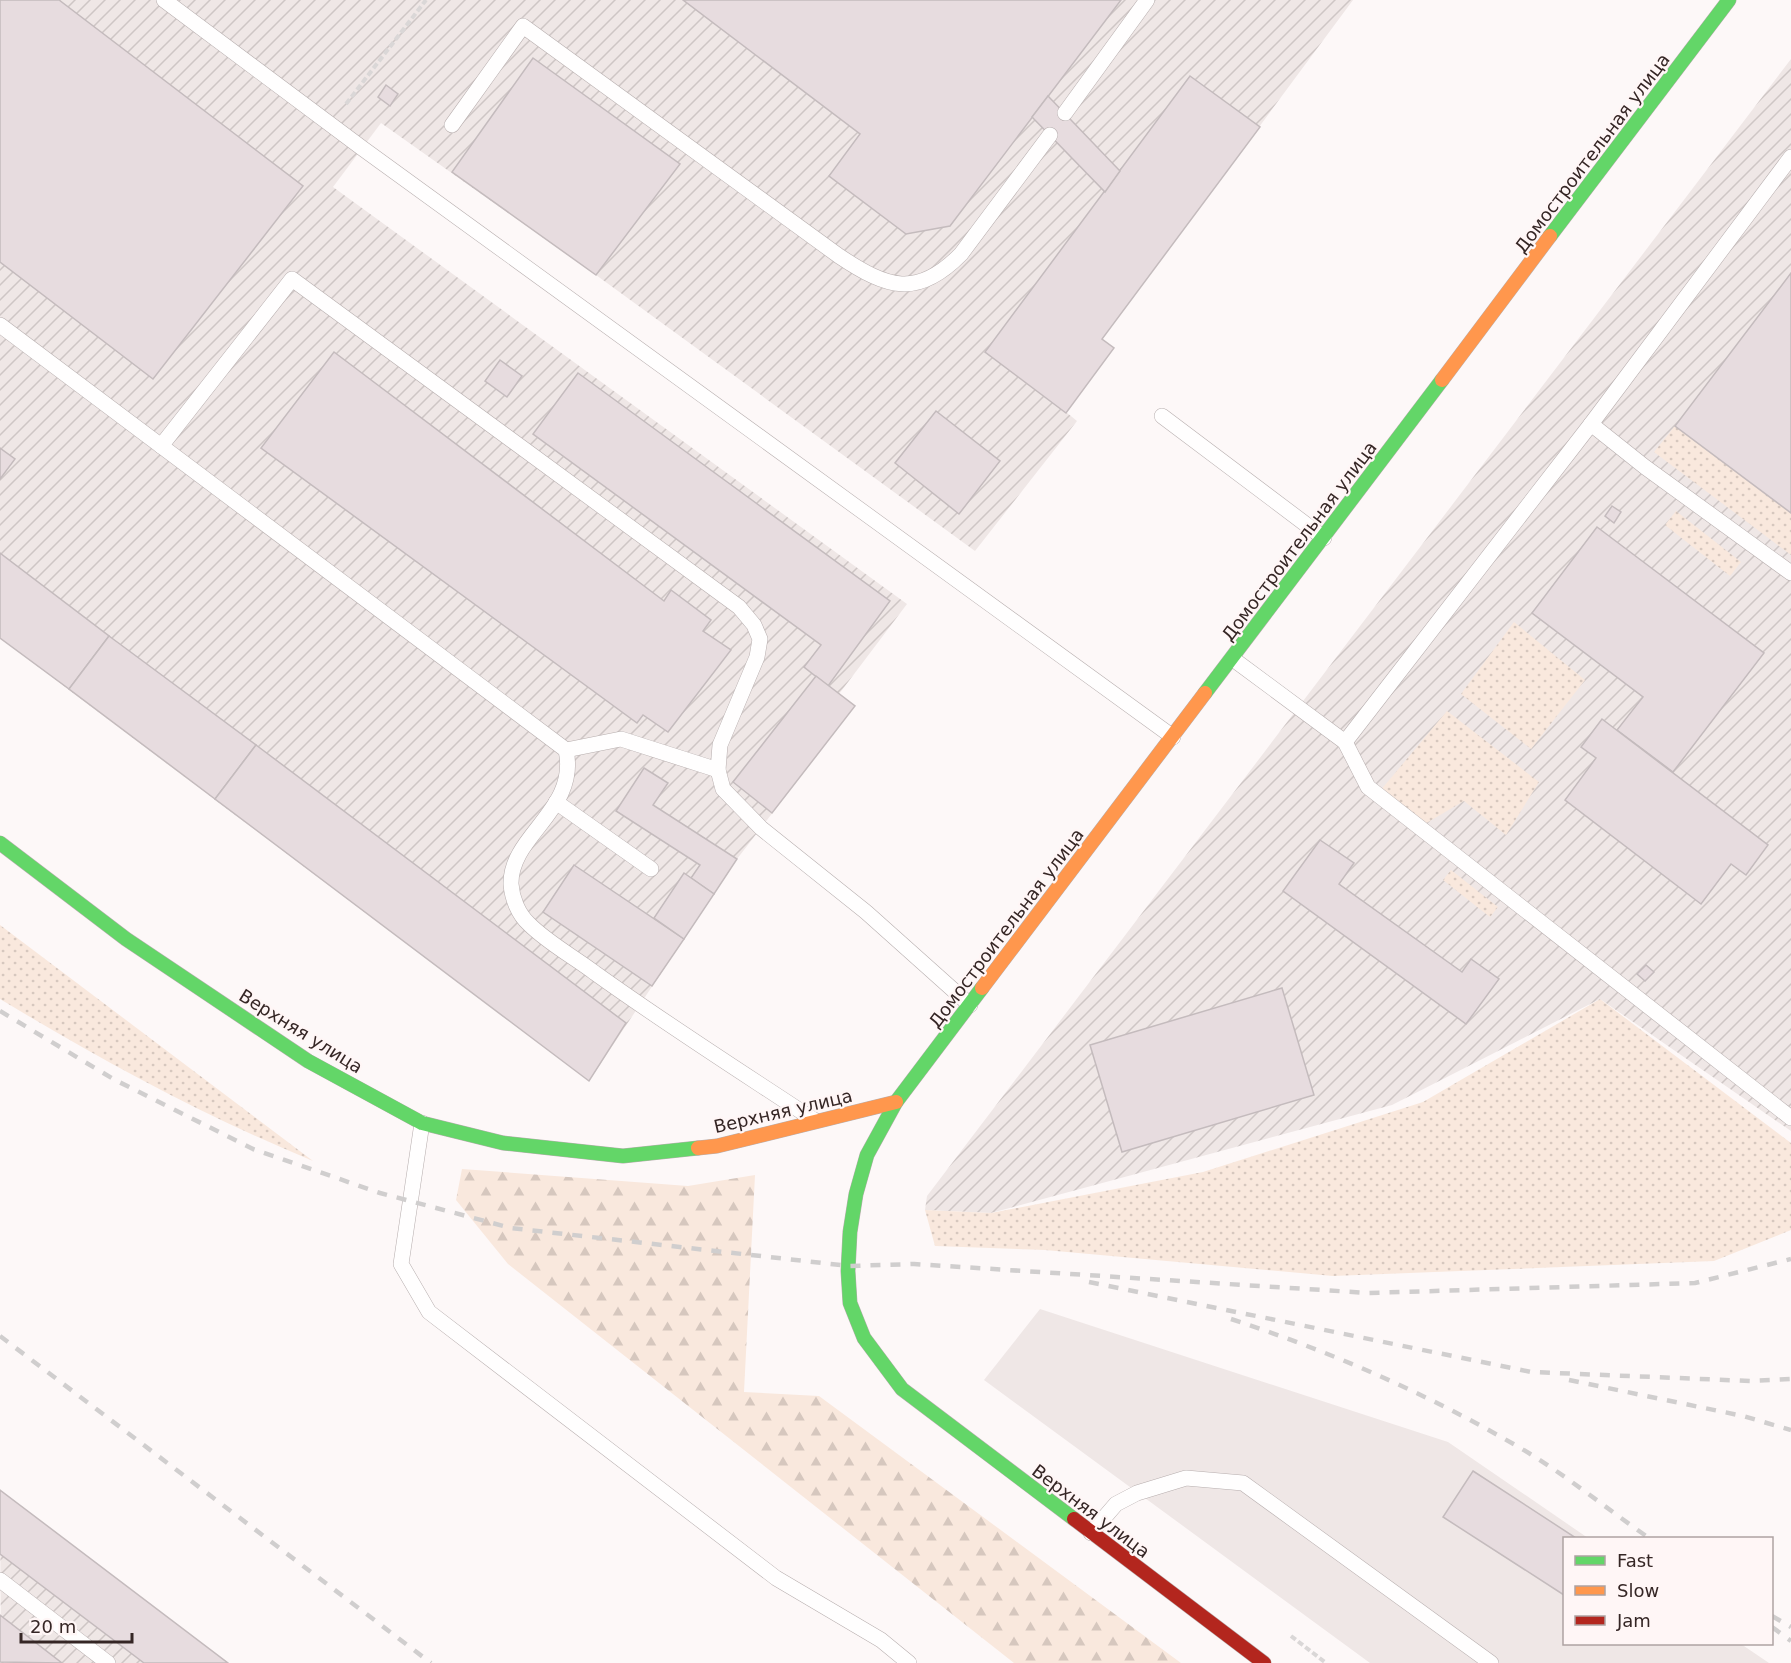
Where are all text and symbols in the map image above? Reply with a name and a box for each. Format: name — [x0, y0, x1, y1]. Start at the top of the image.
street label: Домостроительная улица — [1510, 49, 1674, 257]
street label: Домостроительная улица — [1217, 437, 1381, 645]
street label: Домостроительная улица — [924, 824, 1088, 1032]
street label: Верхняя улица — [235, 985, 367, 1077]
street label: Верхняя улица — [712, 1085, 854, 1137]
street label: Верхняя улица — [1028, 1460, 1154, 1562]
legend — [1563, 1537, 1773, 1645]
text: Fast — [1617, 1550, 1653, 1571]
text: Slow — [1617, 1580, 1659, 1601]
scale bar — [21, 1606, 132, 1644]
text: Jam — [1616, 1610, 1651, 1631]
text: 20 m — [30, 1616, 76, 1637]

